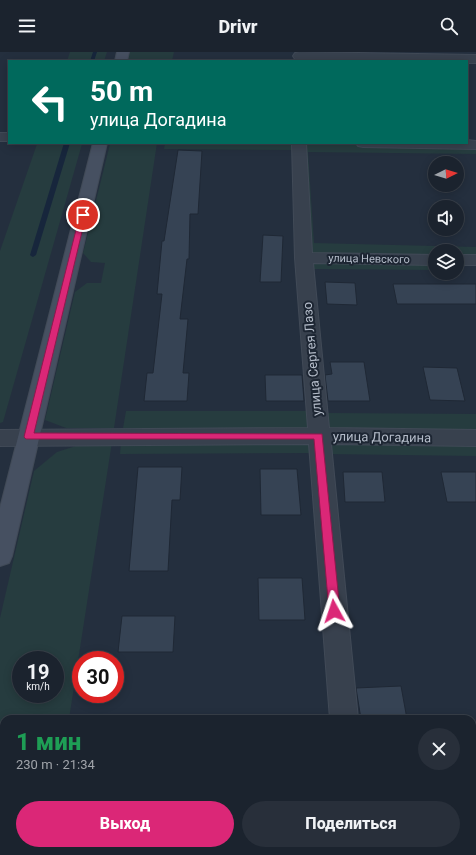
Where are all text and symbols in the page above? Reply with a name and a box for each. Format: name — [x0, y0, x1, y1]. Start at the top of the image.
icon: menu — [16, 15, 38, 37]
icon: search — [438, 15, 460, 37]
text: Drivr — [218, 16, 258, 37]
text: 50 m — [90, 75, 153, 108]
icon: left — [24, 76, 76, 128]
text: улица Догадина — [90, 109, 226, 130]
north arrow — [428, 156, 464, 192]
map controls — [428, 156, 464, 280]
pin — [66, 198, 100, 232]
button: sound — [428, 200, 464, 236]
icon: arrive — [72, 204, 94, 226]
button: layers — [428, 244, 464, 280]
street label: улица Невского — [328, 252, 410, 266]
street label: улица Сергея Лазо — [300, 301, 324, 417]
street label: улица Догадина — [333, 429, 431, 445]
position arrow — [313, 590, 355, 632]
speed limit sign: 30 — [72, 651, 124, 703]
text: 19 — [27, 660, 49, 684]
text: km/h — [26, 681, 50, 692]
text: 1 мин — [16, 728, 81, 756]
button: close — [418, 728, 460, 770]
text: 230 m · 21:34 — [16, 757, 95, 772]
button: Выход — [16, 801, 234, 847]
button: Поделиться — [242, 801, 460, 847]

